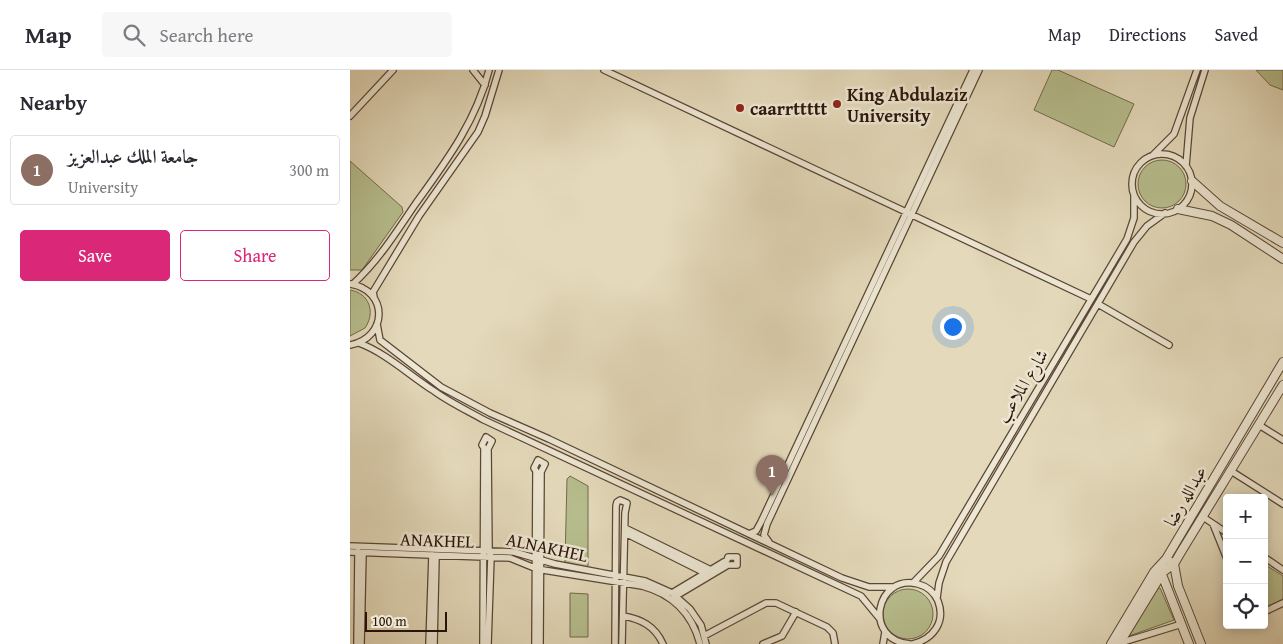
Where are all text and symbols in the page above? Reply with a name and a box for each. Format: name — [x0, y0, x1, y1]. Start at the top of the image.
search box — [102, 12, 452, 57]
text: Map — [25, 17, 72, 52]
icon: search — [120, 21, 148, 49]
text: Search here — [160, 21, 253, 49]
text: Map — [1048, 21, 1081, 48]
text: Directions — [1109, 21, 1186, 48]
text: Saved — [1214, 21, 1258, 48]
place label: King Abdulaziz University — [847, 81, 968, 129]
text: Nearby — [20, 87, 87, 118]
place label: caarrttttt — [750, 95, 828, 122]
marker: King Abdulaziz University — [831, 98, 843, 110]
marker: caarrttttt — [734, 102, 746, 114]
text: جامعة الملك عبدالعزيز — [68, 142, 198, 170]
text: 1 — [33, 158, 41, 182]
text: 300 m — [289, 158, 329, 182]
text: University — [68, 175, 138, 199]
button: Save — [20, 230, 170, 281]
button: Share — [180, 230, 330, 281]
your location — [940, 314, 966, 340]
street label: شارع الملاعب — [989, 344, 1057, 429]
pin: 1 — [756, 455, 788, 496]
street label: عبدالله رضا — [1157, 460, 1213, 532]
map controls — [1223, 494, 1268, 629]
button: + — [1223, 494, 1268, 539]
street label: ANAKHEL — [400, 525, 475, 555]
street label: ALNAKHEL — [504, 525, 591, 569]
button: − — [1223, 539, 1268, 584]
button: locate — [1223, 584, 1268, 629]
scale bar — [365, 609, 448, 632]
text: 100 m — [372, 611, 407, 631]

